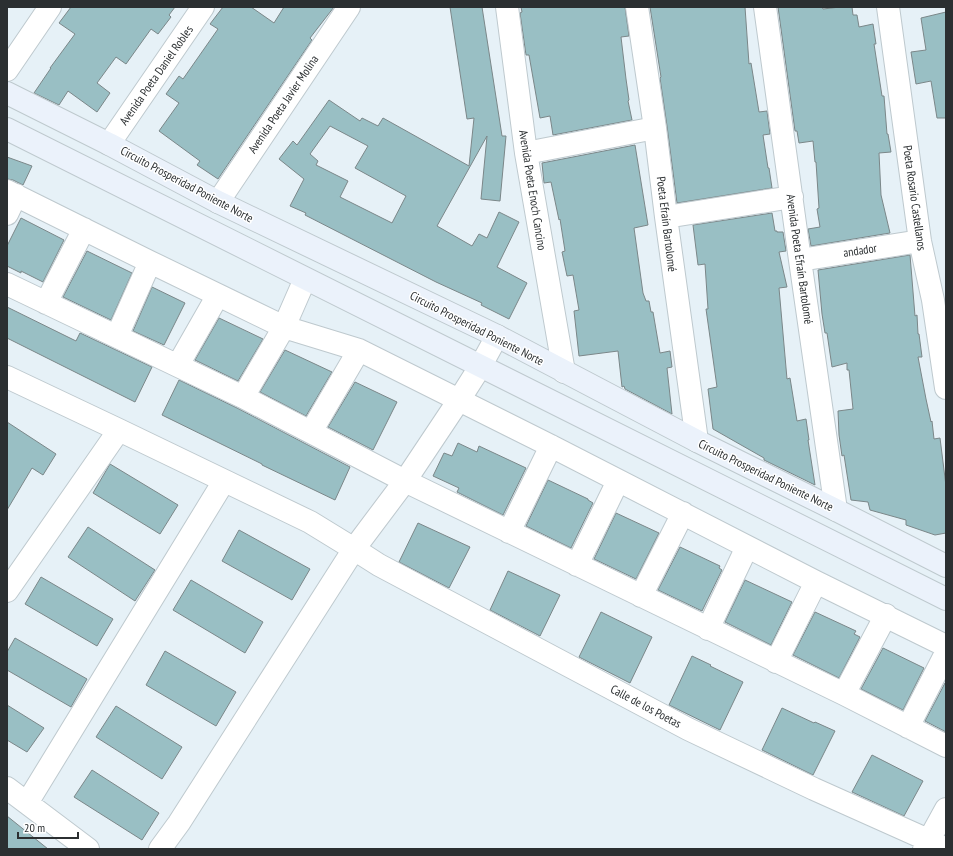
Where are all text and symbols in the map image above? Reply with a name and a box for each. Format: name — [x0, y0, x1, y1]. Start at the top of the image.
street label: Avenida Poeta Daniel Robles — [116, 22, 196, 128]
street label: Avenida Poeta Javier Molina — [245, 52, 322, 156]
street label: Avenida Poeta Enoch Cancino — [516, 129, 550, 251]
street label: Circuito Prosperidad Poniente Norte — [118, 143, 256, 225]
street label: Poeta Rosario Castellanos — [900, 144, 930, 252]
street label: Poeta Efraín Bartolomé — [654, 176, 680, 272]
street label: Avenida Poeta Efraín Bartolomé — [783, 193, 817, 325]
street label: andador — [842, 240, 879, 260]
street label: Circuito Prosperidad Poniente Norte — [408, 288, 546, 368]
street label: Circuito Prosperidad Poniente Norte — [696, 436, 836, 514]
street label: Calle de los Poetas — [608, 681, 684, 731]
scale bar — [18, 814, 78, 840]
text: 20 m — [24, 820, 45, 835]

